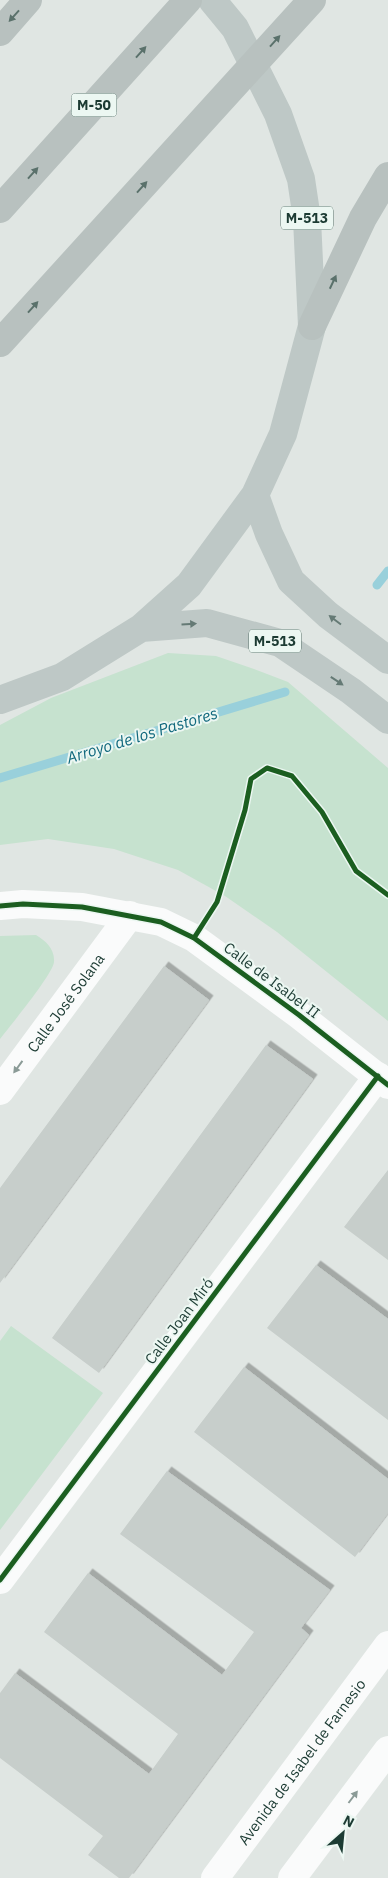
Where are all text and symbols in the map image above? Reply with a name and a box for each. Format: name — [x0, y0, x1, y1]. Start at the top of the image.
one-way arrow — [8, 9, 20, 21]
one-way arrow — [269, 35, 281, 47]
one-way arrow — [135, 46, 147, 58]
road number: M-50 — [72, 94, 116, 116]
one-way arrow — [27, 166, 38, 179]
one-way arrow — [136, 181, 148, 193]
road number: M-513 — [281, 207, 333, 230]
one-way arrow — [329, 275, 337, 289]
one-way arrow — [27, 302, 39, 314]
one-way arrow — [329, 615, 342, 626]
one-way arrow — [182, 620, 198, 628]
road number: M-513 — [249, 630, 301, 652]
one-way arrow — [330, 676, 344, 686]
water label: Arroyo de los Pastores — [63, 703, 220, 768]
street label: Calle de Isabel II — [220, 938, 324, 1022]
street label: Calle José Solana — [23, 949, 108, 1056]
one-way arrow — [13, 1060, 23, 1074]
street label: Calle Joan Miró — [140, 1274, 218, 1368]
street label: Avenida de Isabel de Farnesio — [234, 1675, 369, 1848]
one-way arrow — [348, 1790, 358, 1804]
north arrow — [318, 1808, 368, 1858]
text: N — [340, 1811, 358, 1832]

